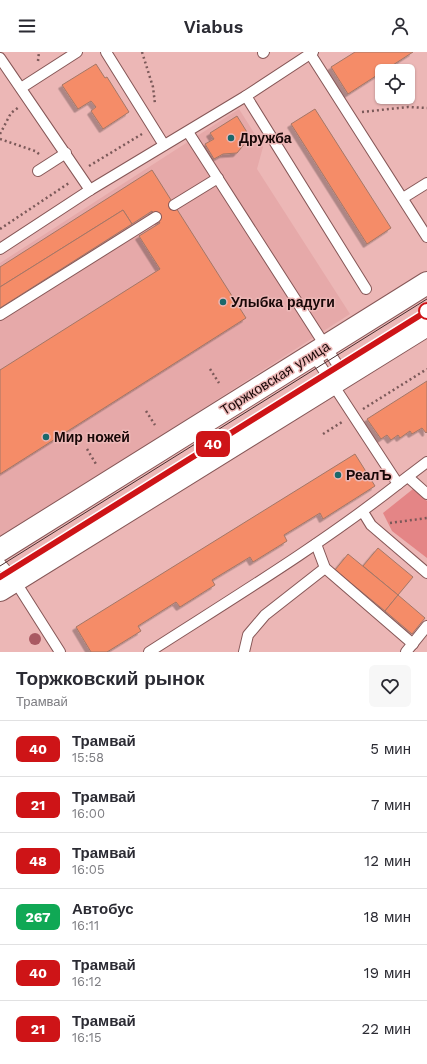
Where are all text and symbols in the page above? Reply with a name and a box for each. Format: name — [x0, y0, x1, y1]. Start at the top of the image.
icon: menu — [16, 15, 38, 37]
icon: person — [389, 15, 411, 37]
text: Viabus — [184, 16, 243, 37]
map controls — [375, 64, 415, 104]
button: locate — [375, 64, 415, 104]
place label: Дружба — [239, 130, 292, 146]
marker: Дружба — [226, 133, 236, 143]
place label: Улыбка радуги — [231, 294, 335, 310]
marker: Улыбка радуги — [218, 297, 228, 307]
unlabelled marker — [418, 302, 427, 320]
street label: Торжковская улица — [217, 338, 333, 418]
place label: Мир ножей — [54, 429, 130, 445]
line badge: 40 — [195, 431, 231, 457]
marker: Мир ножей — [41, 432, 51, 442]
text: 40 — [204, 436, 222, 452]
place label: РеалЪ — [346, 467, 392, 483]
marker: РеалЪ — [333, 470, 343, 480]
button: heart — [369, 665, 411, 707]
text: Торжковский рынок — [16, 667, 205, 690]
text: Трамвай — [16, 694, 68, 709]
text: Трамвай — [72, 732, 136, 750]
text: 5 мин — [370, 740, 411, 758]
text: 40 — [29, 741, 47, 757]
text: 15:58 — [72, 750, 104, 765]
text: Трамвай — [72, 788, 136, 806]
text: 7 мин — [371, 796, 411, 814]
text: 21 — [31, 797, 45, 813]
text: 16:00 — [72, 806, 105, 821]
text: Трамвай — [72, 844, 136, 862]
text: 12 мин — [364, 852, 411, 870]
text: 48 — [29, 853, 47, 869]
text: 16:05 — [72, 862, 104, 877]
text: Автобус — [72, 900, 134, 918]
text: 18 мин — [364, 908, 411, 926]
text: 267 — [25, 909, 51, 925]
text: 16:11 — [72, 918, 99, 933]
text: Трамвай — [72, 956, 136, 974]
text: 19 мин — [364, 964, 411, 982]
text: 40 — [29, 965, 47, 981]
text: 16:12 — [72, 974, 101, 989]
text: Трамвай — [72, 1012, 136, 1030]
text: 22 мин — [361, 1020, 411, 1038]
text: 21 — [31, 1021, 45, 1037]
text: 16:15 — [72, 1030, 101, 1045]

